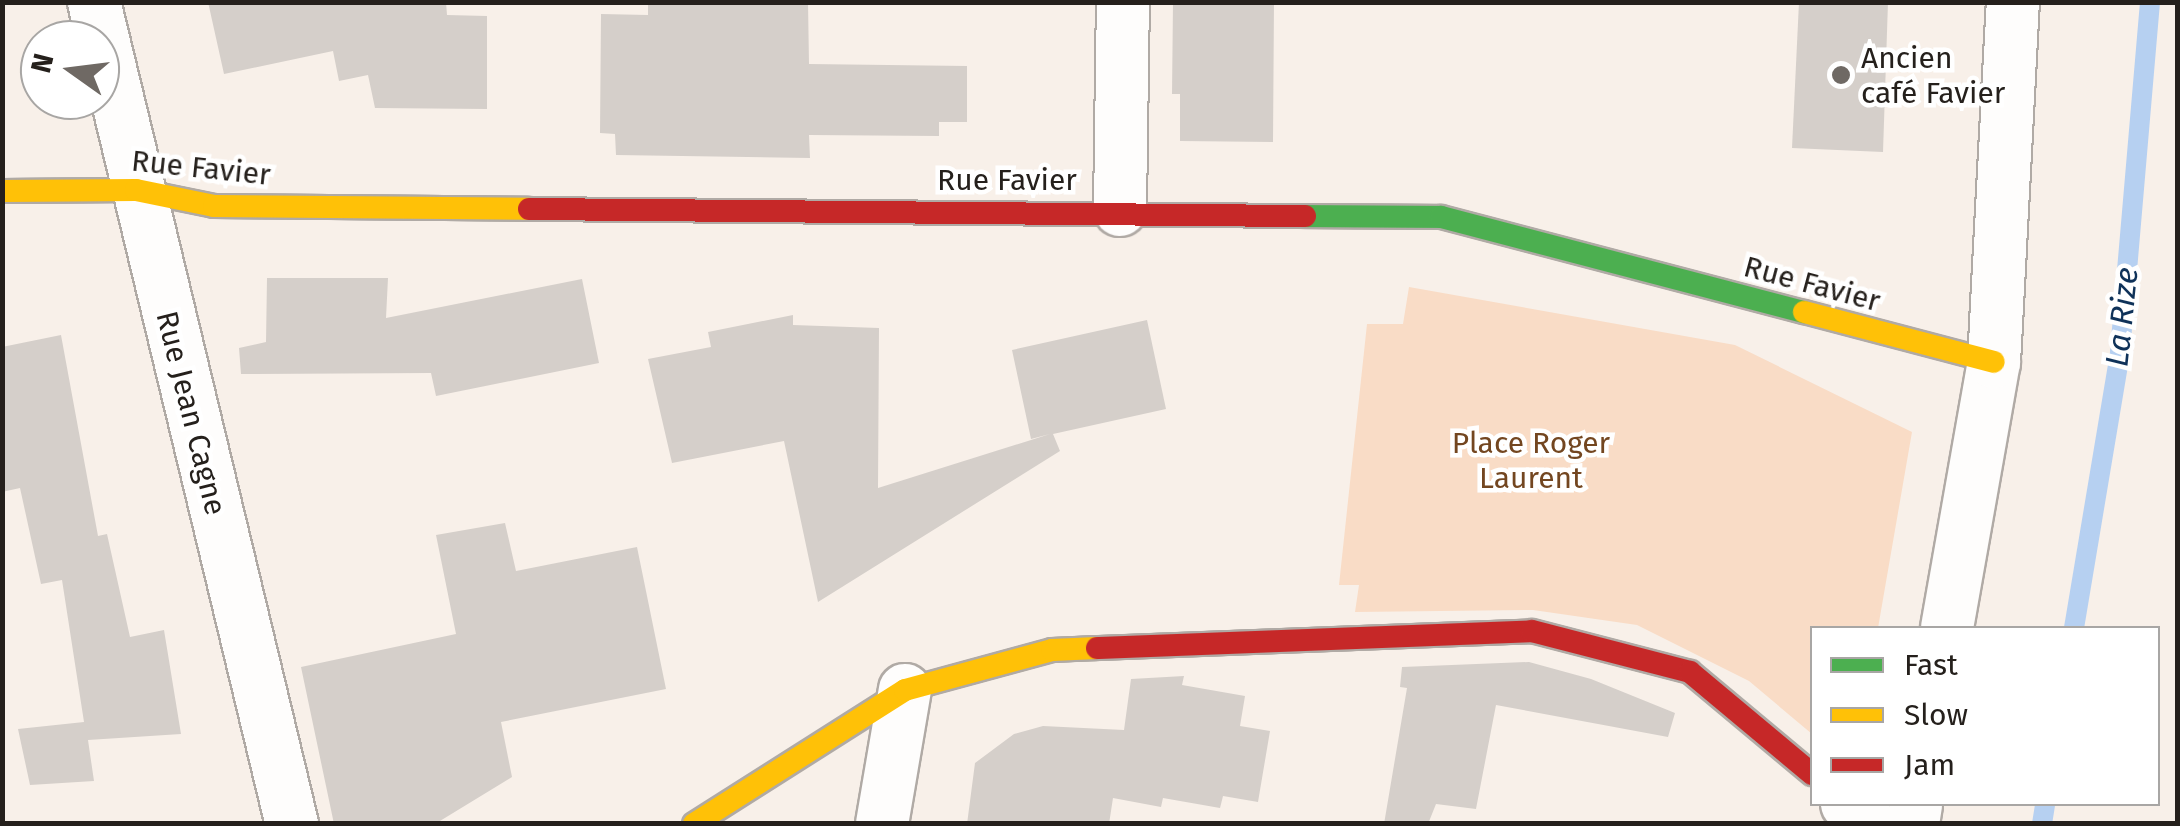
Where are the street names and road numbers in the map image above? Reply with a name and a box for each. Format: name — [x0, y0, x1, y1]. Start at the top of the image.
street label: Rue Favier — [130, 143, 272, 193]
street label: Rue Favier — [937, 162, 1077, 198]
street label: Rue Favier — [1740, 249, 1884, 319]
street label: Rue Jean Cagne — [148, 307, 234, 519]

